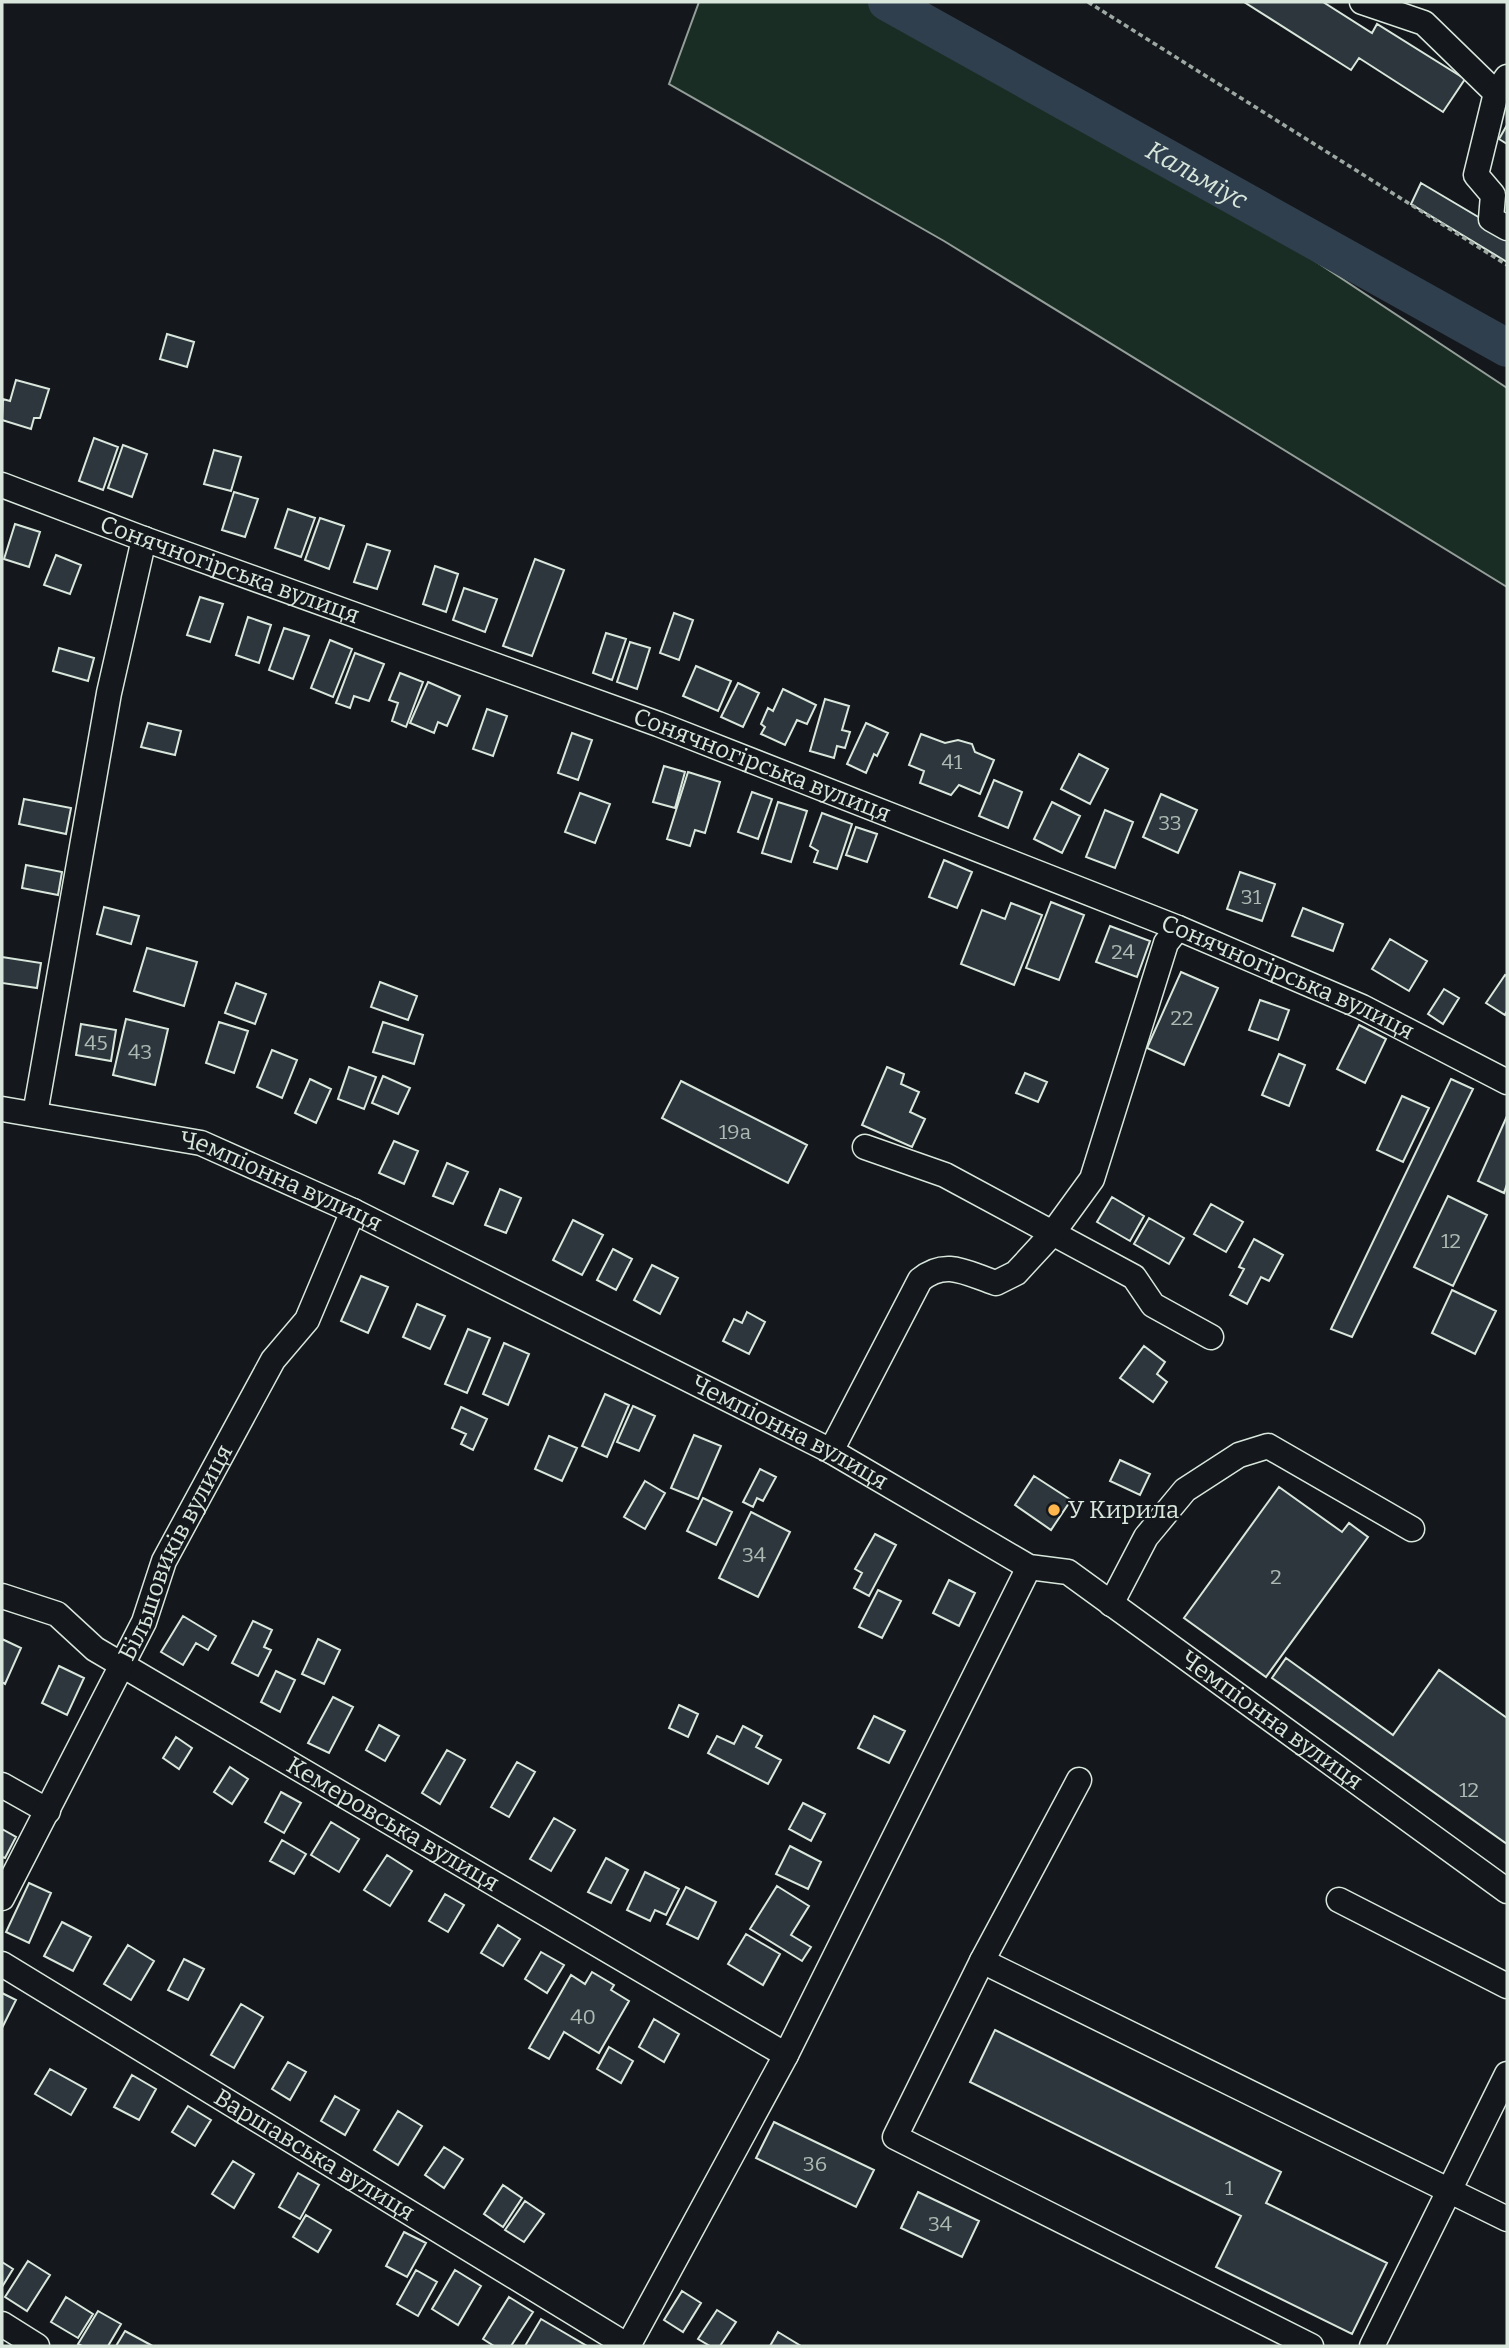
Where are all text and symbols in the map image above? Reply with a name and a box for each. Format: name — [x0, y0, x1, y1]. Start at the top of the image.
water label: Кальміус — [1141, 134, 1254, 216]
street label: Сонячногірська вулиця — [96, 510, 363, 629]
street label: Сонячногірська вулиця — [630, 702, 895, 828]
house number: 41 — [942, 749, 963, 775]
house number: 33 — [1158, 810, 1182, 836]
house number: 31 — [1241, 884, 1262, 910]
street label: Сонячногірська вулиця — [1157, 909, 1419, 1046]
house number: 24 — [1111, 939, 1135, 965]
house number: 22 — [1171, 1005, 1193, 1031]
house number: 45 — [84, 1030, 108, 1056]
house number: 43 — [128, 1039, 152, 1065]
house number: 19а — [719, 1119, 752, 1145]
street label: Чемпіонна вулиця — [178, 1126, 387, 1237]
house number: 12 — [1441, 1228, 1461, 1254]
street label: Чемпіонна вулиця — [687, 1369, 893, 1495]
street label: Більшовиків вулиця — [113, 1440, 238, 1665]
place label: У Кирила — [1068, 1496, 1179, 1524]
marker: У Кирила — [1046, 1502, 1062, 1518]
house number: 34 — [742, 1542, 766, 1568]
house number: 2 — [1270, 1564, 1282, 1590]
street label: Чемпіонна вулиця — [1175, 1645, 1368, 1796]
street label: Кемеровська вулиця — [282, 1751, 504, 1897]
house number: 12 — [1459, 1777, 1479, 1803]
house number: 40 — [570, 2004, 596, 2030]
street label: Варшавська вулиця — [209, 2083, 420, 2226]
house number: 36 — [803, 2151, 827, 2177]
house number: 1 — [1225, 2175, 1234, 2201]
house number: 34 — [928, 2211, 952, 2237]

